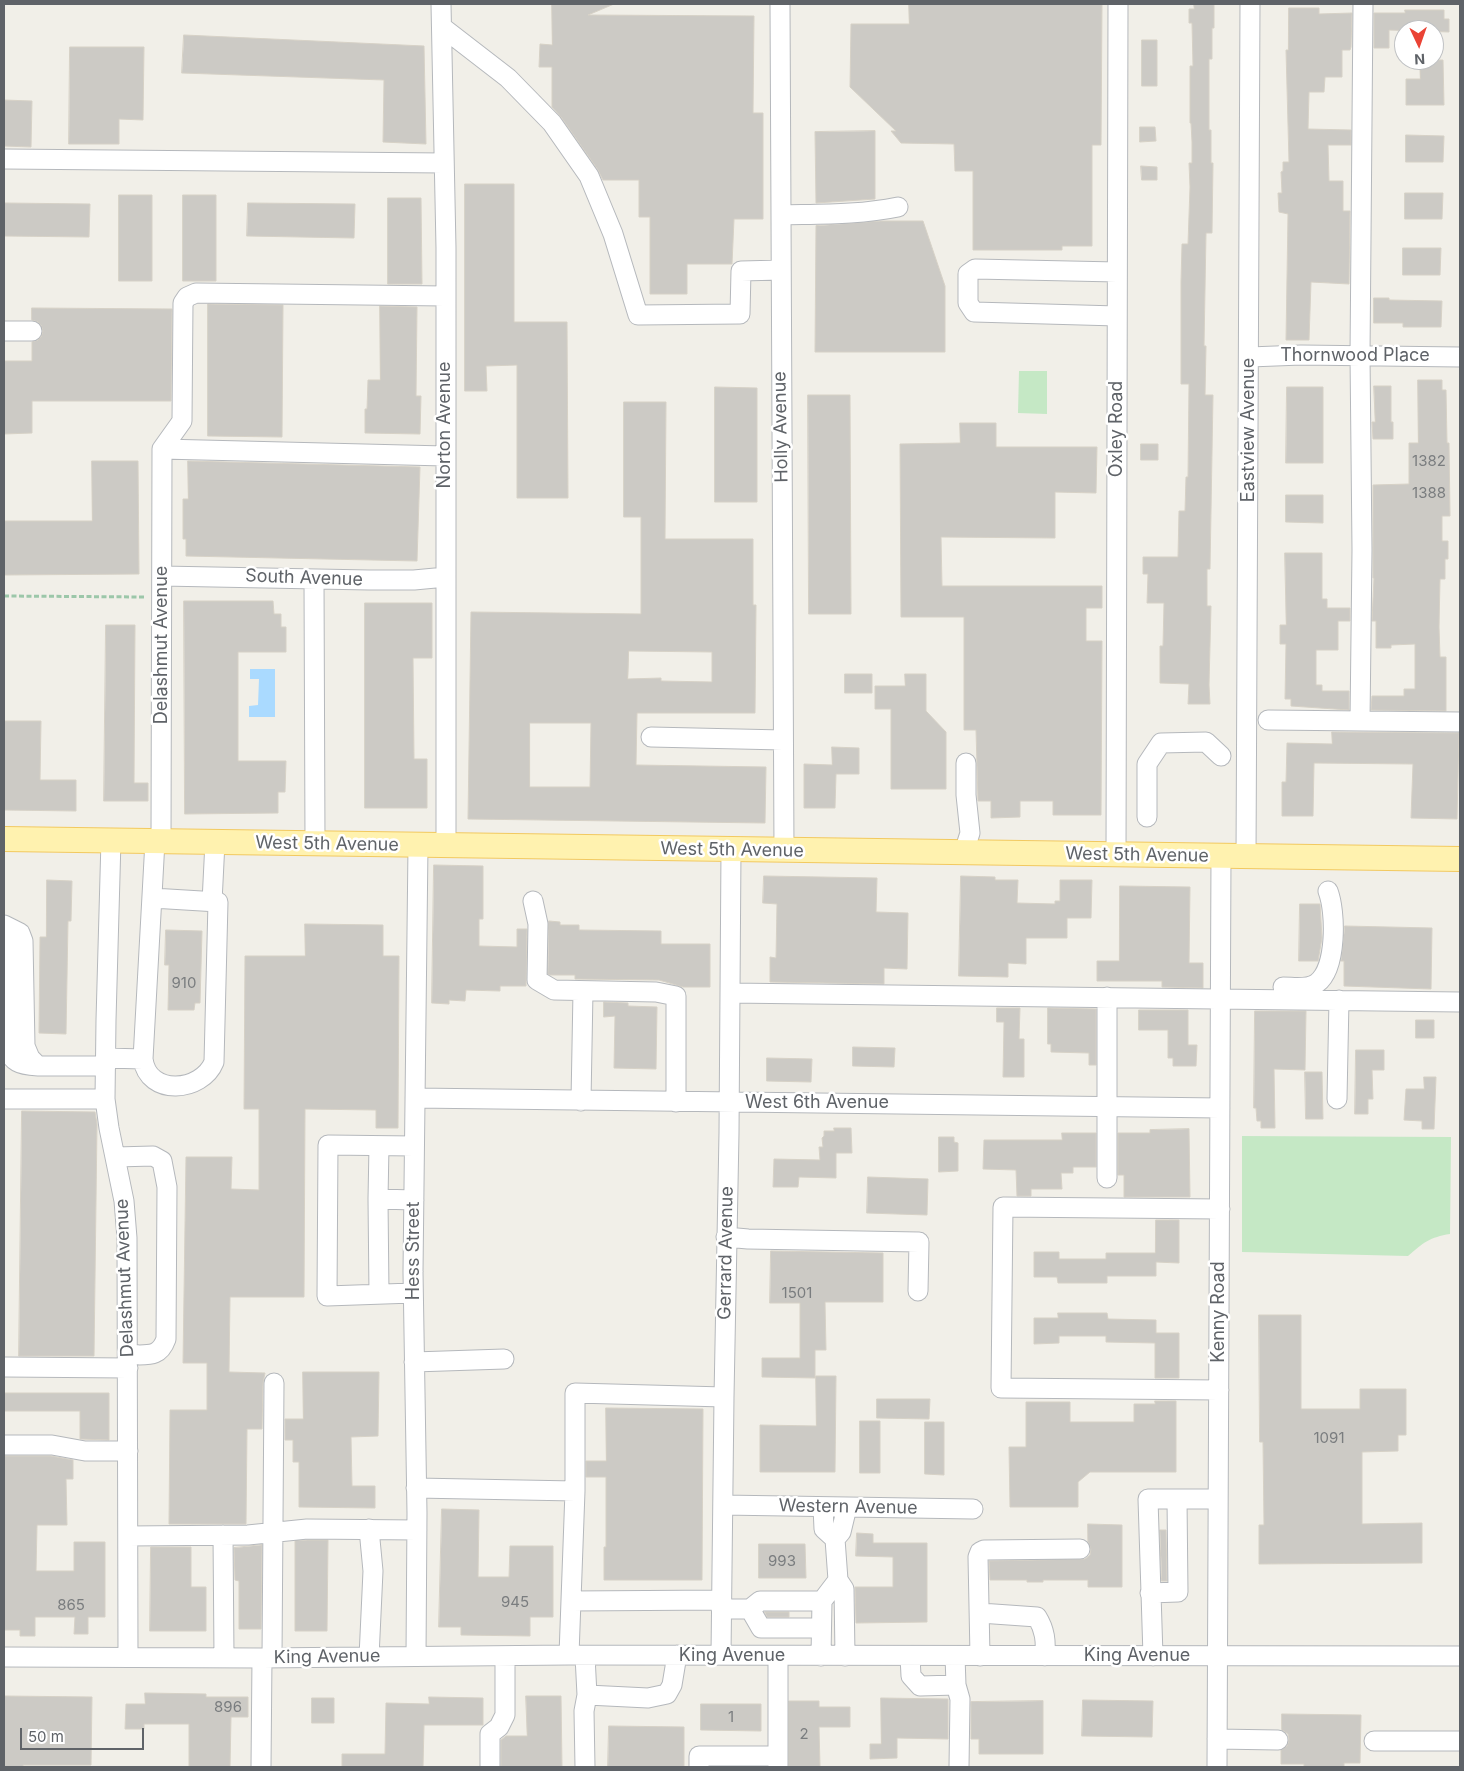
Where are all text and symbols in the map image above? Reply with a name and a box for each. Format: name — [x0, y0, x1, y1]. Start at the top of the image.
north arrow — [1394, 20, 1444, 70]
text: N — [1414, 51, 1426, 68]
street label: Thornwood Place — [1280, 345, 1430, 367]
street label: Eastview Avenue — [1238, 358, 1260, 502]
street label: Norton Avenue — [434, 362, 456, 488]
street label: Holly Avenue — [769, 371, 793, 483]
street label: Oxley Road — [1106, 381, 1128, 477]
house number: 1382 — [1412, 452, 1446, 470]
house number: 1388 — [1412, 484, 1446, 502]
street label: South Avenue — [245, 565, 363, 591]
street label: Delashmut Avenue — [151, 566, 173, 724]
street label: West 5th Avenue — [255, 832, 399, 856]
street label: West 5th Avenue — [660, 838, 804, 862]
street label: West 5th Avenue — [1065, 843, 1209, 867]
house number: 910 — [172, 974, 196, 992]
street label: West 6th Avenue — [745, 1092, 889, 1114]
street label: Gerrard Avenue — [714, 1186, 738, 1320]
street label: Delashmut Avenue — [111, 1198, 139, 1358]
street label: Hess Street — [403, 1202, 425, 1300]
street label: Kenny Road — [1208, 1261, 1230, 1363]
house number: 1501 — [782, 1284, 812, 1302]
house number: 1091 — [1314, 1429, 1344, 1447]
street label: Western Avenue — [778, 1495, 918, 1519]
house number: 993 — [768, 1552, 796, 1570]
house number: 945 — [501, 1593, 529, 1611]
house number: 865 — [57, 1596, 85, 1614]
street label: King Avenue — [273, 1645, 381, 1669]
street label: King Avenue — [679, 1645, 785, 1667]
street label: King Avenue — [1084, 1645, 1190, 1667]
house number: 896 — [214, 1698, 242, 1716]
house number: 1 — [728, 1708, 734, 1726]
scale bar — [22, 1718, 146, 1750]
house number: 2 — [799, 1725, 809, 1743]
text: 50 m — [28, 1727, 64, 1746]

